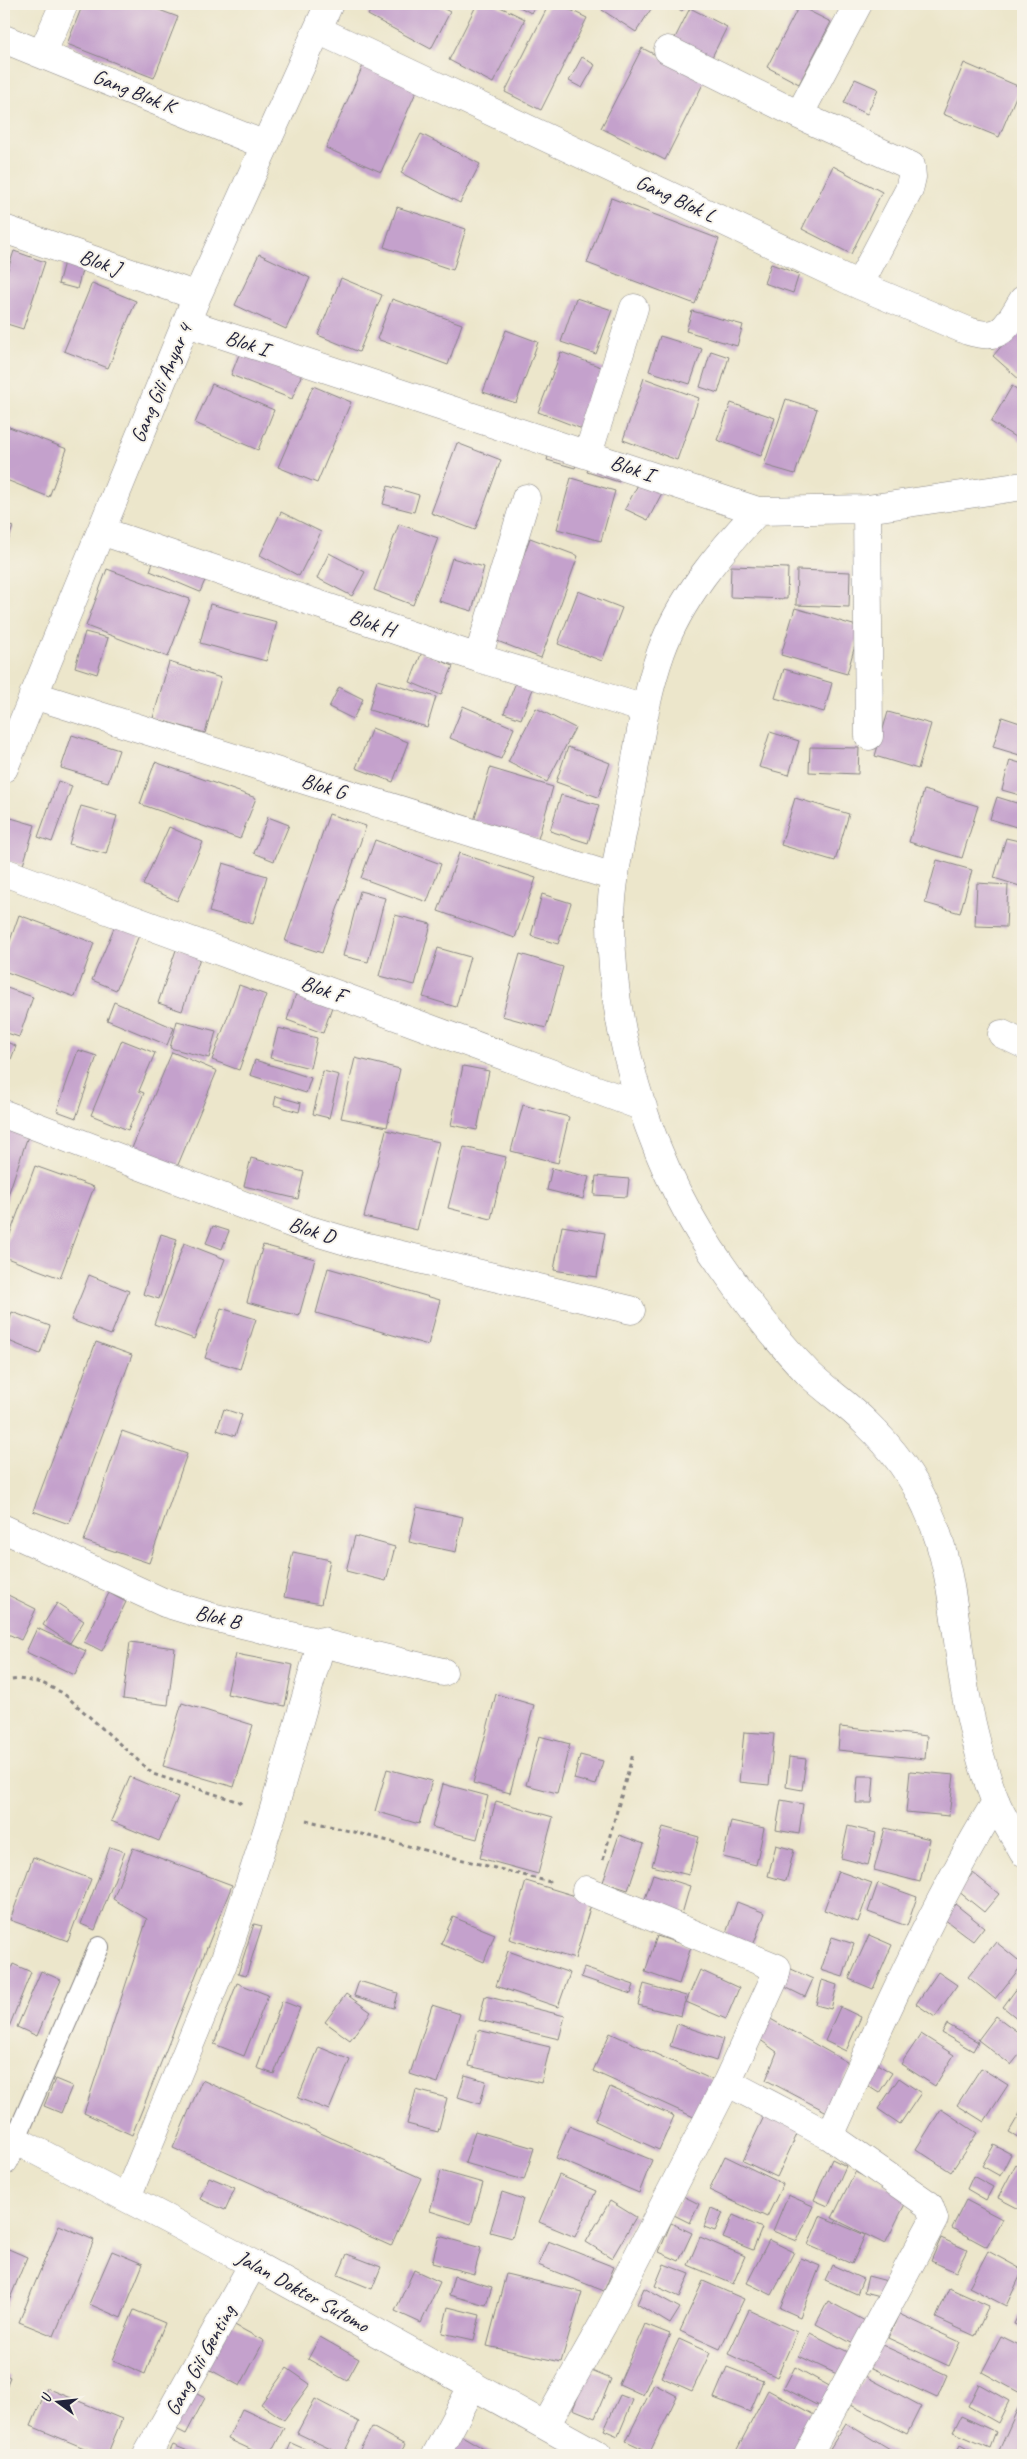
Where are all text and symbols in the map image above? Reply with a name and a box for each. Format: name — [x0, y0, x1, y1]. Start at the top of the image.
street label: Gang Blok K — [89, 63, 182, 121]
street label: Gang Blok L — [632, 168, 721, 228]
street label: Blok J — [76, 243, 127, 282]
street label: Gang Gili Anyar 4 — [124, 317, 199, 446]
street label: Blok I — [222, 324, 276, 363]
street label: Blok I — [607, 449, 661, 489]
street label: Blok H — [346, 603, 401, 644]
street label: Blok G — [299, 767, 352, 806]
street label: Blok F — [298, 969, 353, 1011]
street label: Blok D — [286, 1210, 340, 1250]
street label: Blok B — [193, 1599, 245, 1636]
street label: Jalan Dokter Sutomo — [231, 2243, 375, 2339]
street label: Gang Gili Genting — [159, 2299, 242, 2420]
north arrow — [32, 2376, 82, 2426]
text: U — [37, 2390, 56, 2404]

